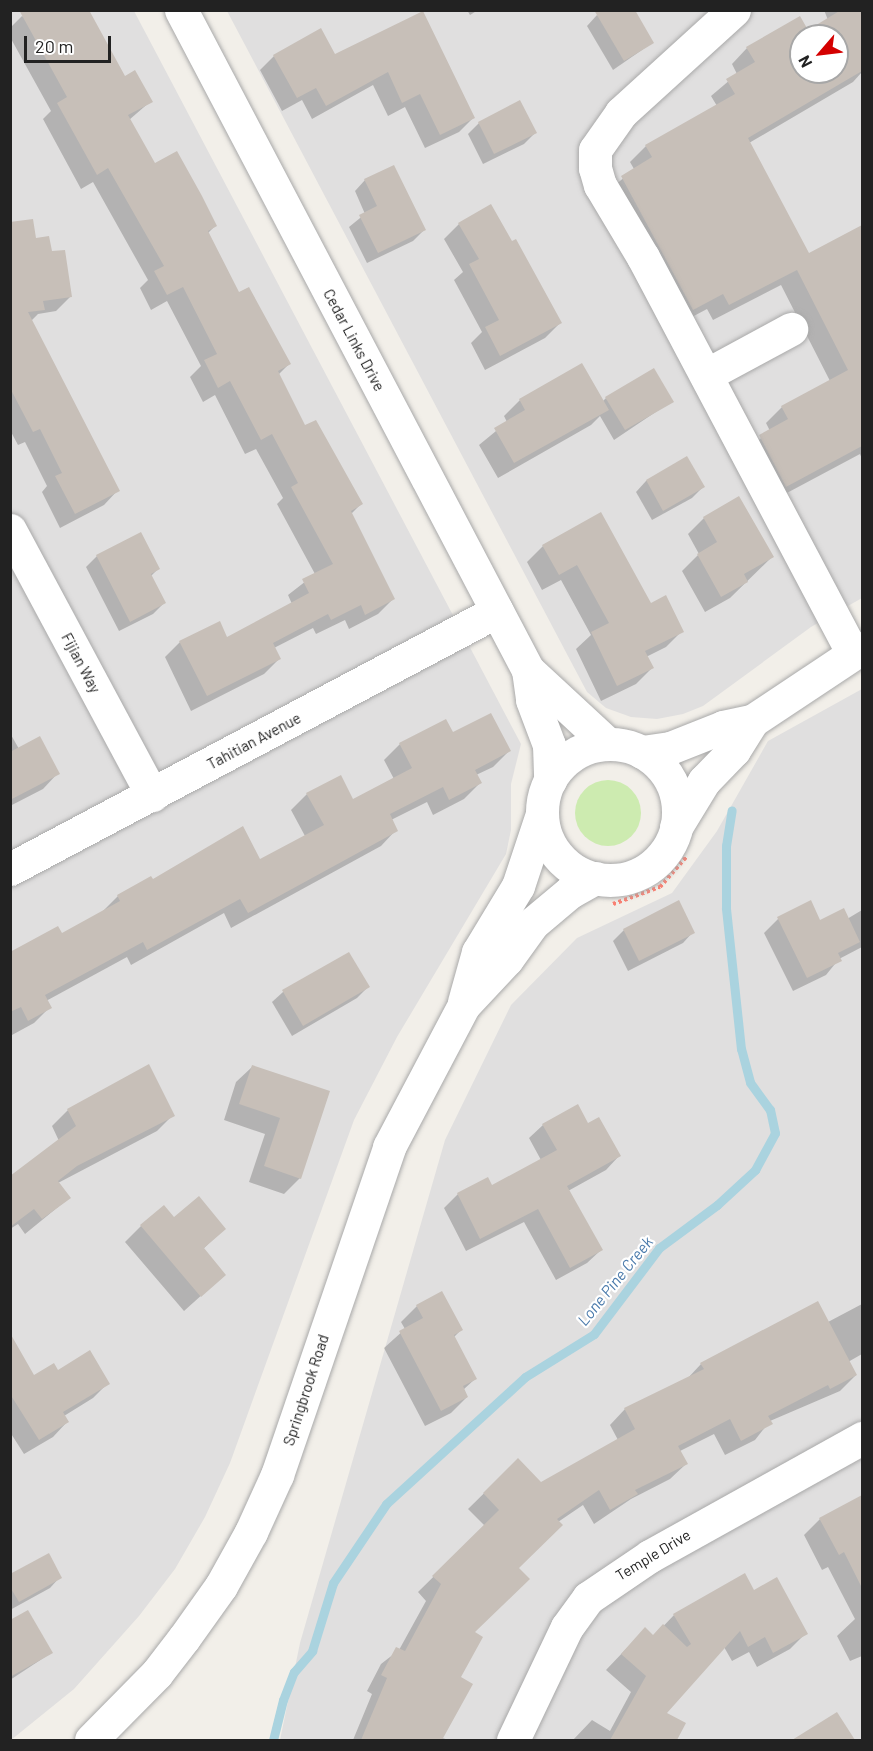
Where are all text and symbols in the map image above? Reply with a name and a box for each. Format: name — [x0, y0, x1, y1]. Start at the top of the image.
scale bar — [27, 24, 114, 62]
north arrow — [789, 24, 849, 84]
text: 20 m — [35, 35, 73, 57]
text: N — [794, 53, 815, 71]
street label: Cedar Links Drive — [320, 286, 388, 394]
street label: Fijian Way — [58, 630, 104, 696]
street label: Tahitian Avenue — [204, 709, 304, 773]
water label: Lone Pine Creek — [573, 1233, 657, 1329]
street label: Springbrook Road — [280, 1332, 332, 1448]
street label: Temple Drive — [612, 1526, 694, 1584]

